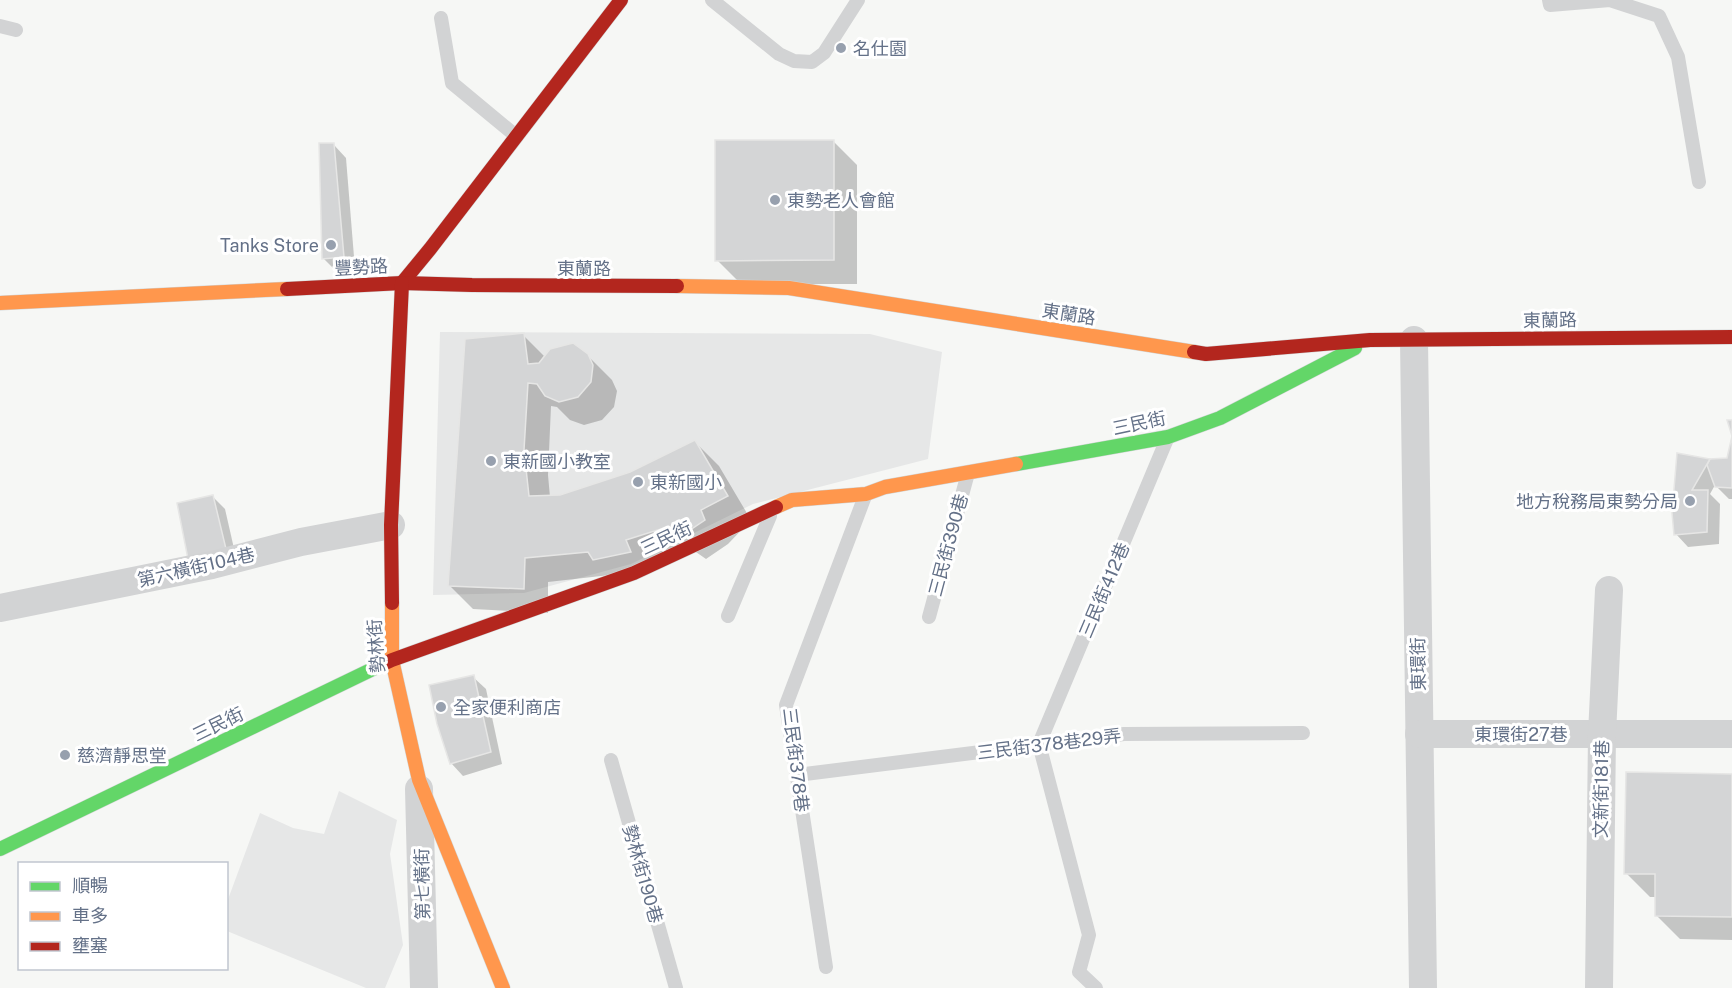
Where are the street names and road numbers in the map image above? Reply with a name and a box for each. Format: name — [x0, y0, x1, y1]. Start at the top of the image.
street label: 豐勢路 — [333, 255, 389, 279]
street label: 東蘭路 — [557, 258, 611, 279]
street label: 東蘭路 — [1041, 299, 1097, 329]
street label: 東蘭路 — [1523, 309, 1577, 331]
street label: 三民街 — [1110, 407, 1168, 439]
street label: 三民街390巷 — [924, 491, 972, 599]
street label: 三民街 — [637, 517, 695, 559]
street label: 三民街412巷 — [1075, 539, 1133, 641]
street label: 第六橫街104巷 — [135, 543, 257, 591]
street label: 勢林街 — [364, 618, 388, 674]
street label: 東環街 — [1407, 637, 1429, 691]
street label: 三民街 — [189, 703, 247, 745]
street label: 三民街378巷 — [779, 707, 813, 813]
street label: 東環街27巷 — [1474, 724, 1568, 745]
street label: 三民街378巷29弄 — [976, 725, 1122, 763]
street label: 文新街181巷 — [1590, 740, 1612, 838]
street label: 勢林街190巷 — [619, 822, 667, 926]
street label: 第七橫街 — [411, 848, 433, 920]

